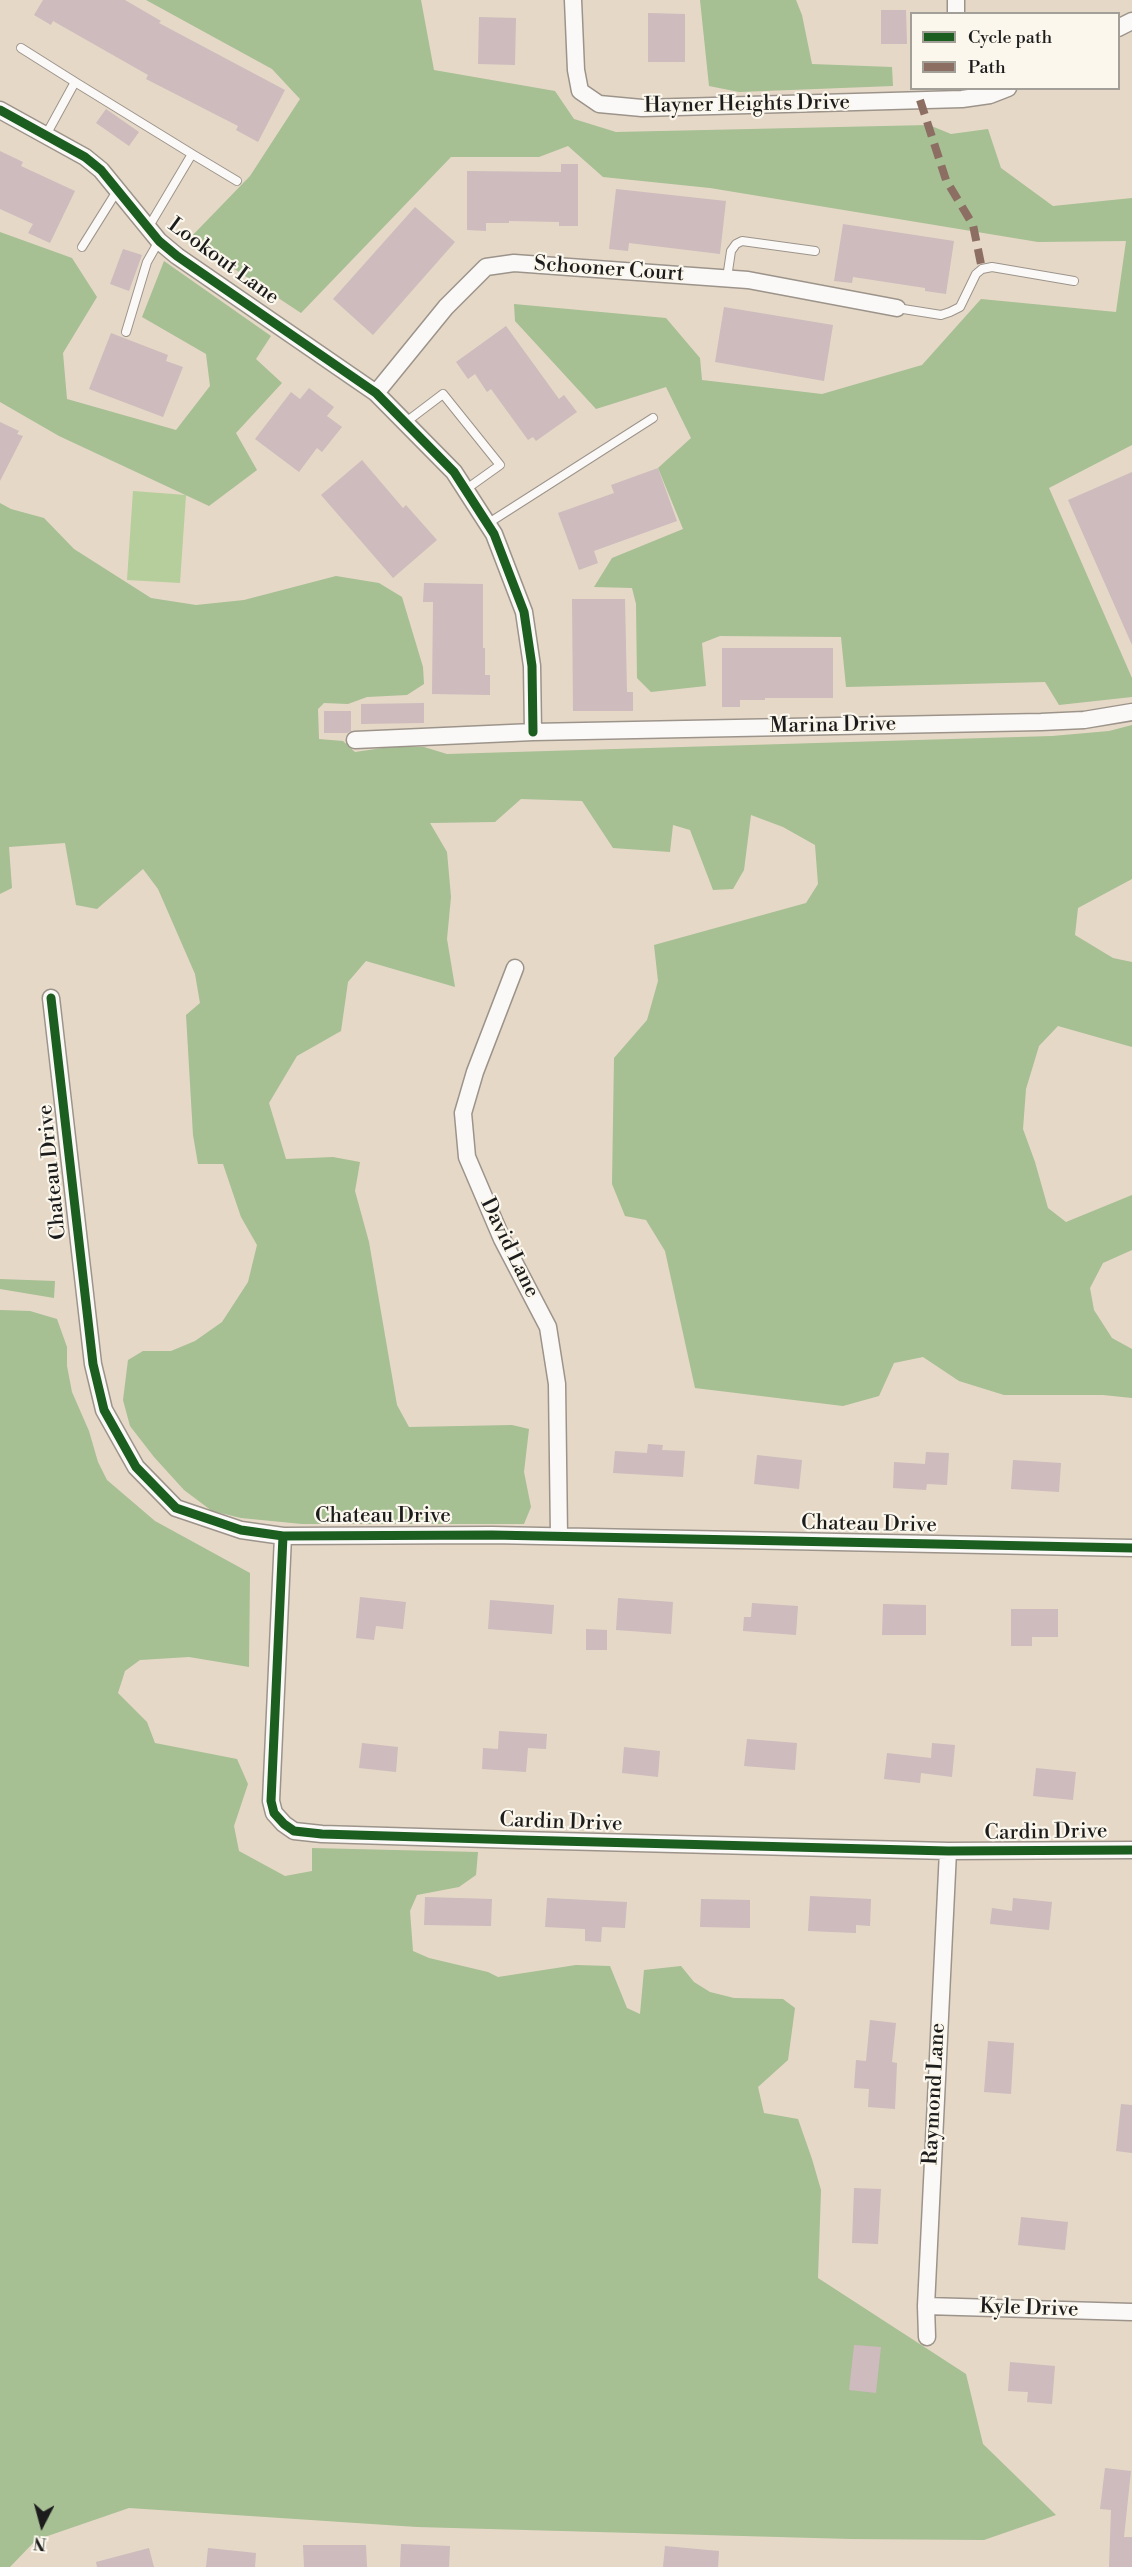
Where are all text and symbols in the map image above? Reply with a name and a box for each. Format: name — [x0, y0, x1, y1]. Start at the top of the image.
legend — [910, 12, 1120, 90]
text: Cycle path — [968, 26, 1052, 49]
text: Path — [968, 56, 1006, 79]
street label: Hayner Heights Drive — [644, 91, 850, 119]
street label: Lookout Lane — [162, 213, 284, 311]
street label: Schooner Court — [533, 252, 685, 288]
street label: Marina Drive — [770, 712, 896, 740]
street label: Chateau Drive — [33, 1103, 73, 1241]
street label: David Lane — [474, 1194, 544, 1302]
street label: Chateau Drive — [315, 1504, 451, 1530]
street label: Chateau Drive — [801, 1511, 937, 1539]
street label: Cardin Drive — [499, 1808, 623, 1838]
street label: Cardin Drive — [984, 1819, 1108, 1847]
street label: Raymond Lane — [919, 2022, 951, 2166]
street label: Kyle Drive — [979, 2295, 1079, 2323]
north arrow — [12, 2495, 72, 2555]
text: N — [33, 2532, 47, 2554]

